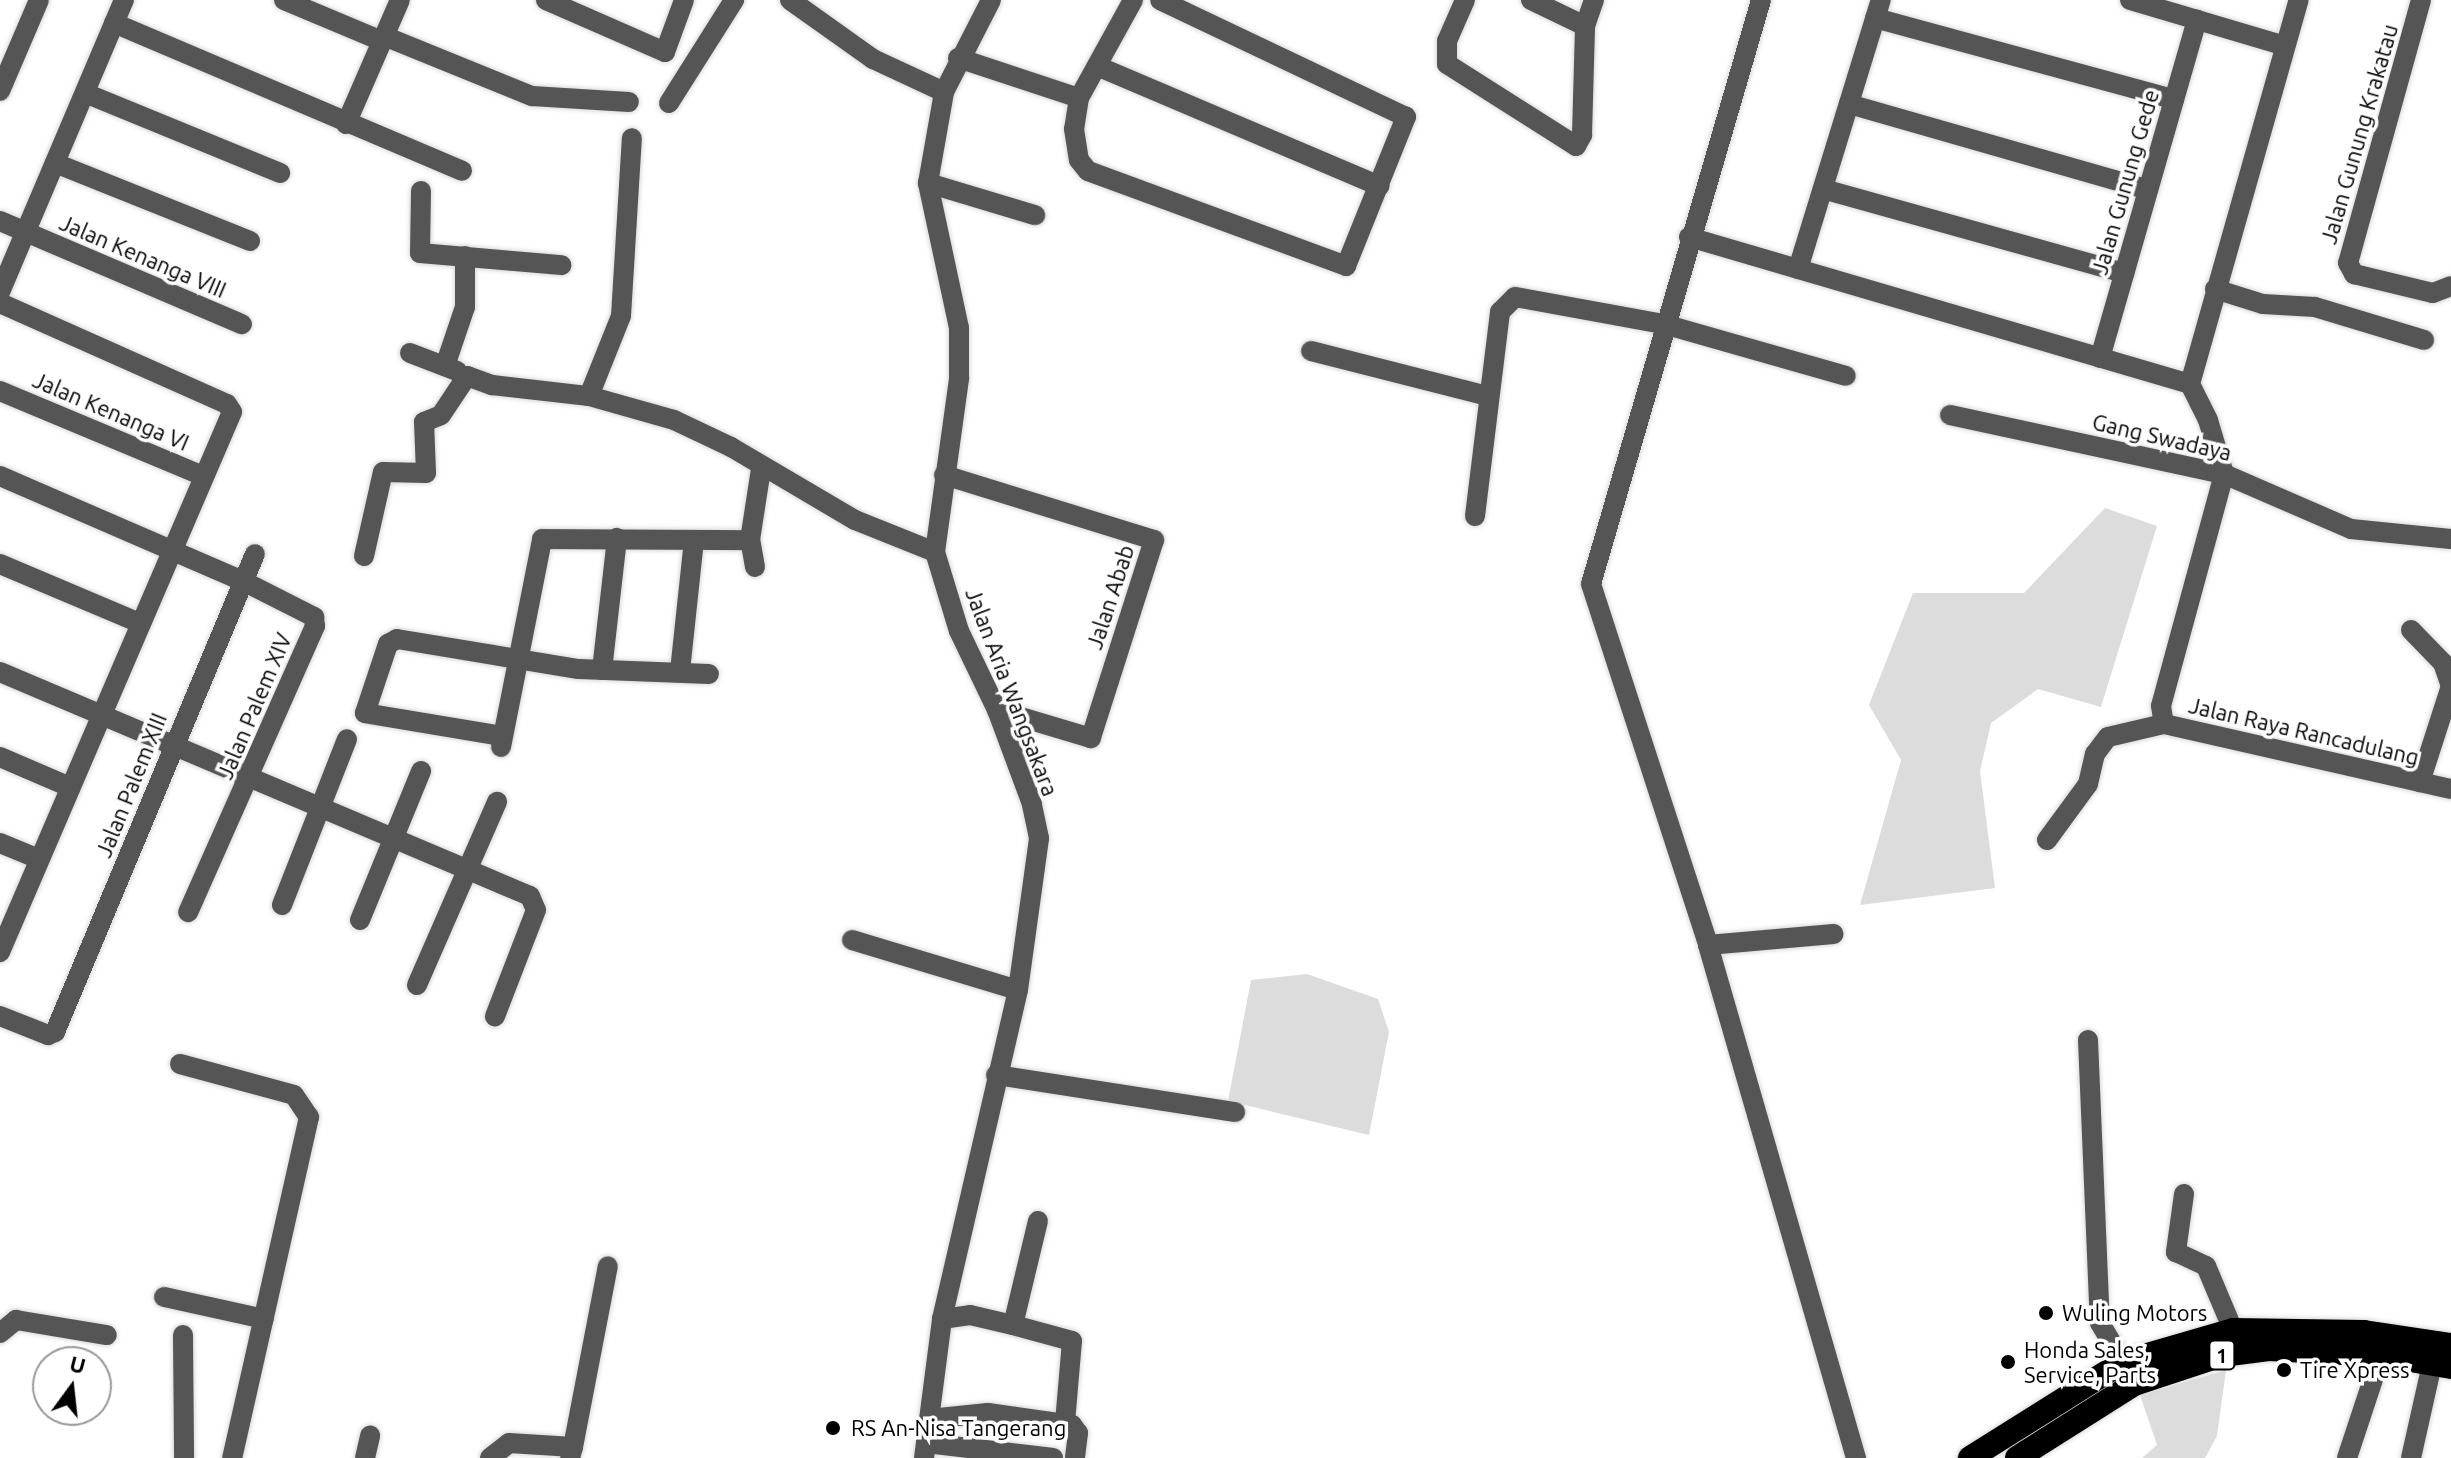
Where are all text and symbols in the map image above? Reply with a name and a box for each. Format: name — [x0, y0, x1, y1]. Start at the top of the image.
street label: Jalan Gunung Krakatau — [2315, 21, 2403, 247]
street label: Jalan Gunung Gede — [2086, 87, 2164, 277]
street label: Jalan Kenanga VIII — [56, 209, 230, 303]
street label: Jalan Kenanga VI — [29, 366, 193, 456]
street label: Gang Swadaya — [2090, 408, 2234, 466]
street label: Jalan Abab — [1081, 541, 1139, 653]
street label: Jalan Aria Wangsakara — [960, 584, 1064, 800]
street label: Jalan Palem XIV — [211, 629, 297, 783]
street label: Jalan Raya Rancadulang — [2186, 692, 2422, 770]
street label: Jalan Palem XIII — [90, 709, 172, 861]
place label: Wuling Motors — [2062, 1300, 2207, 1326]
marker: Wuling Motors — [2037, 1304, 2055, 1322]
place label: Honda Sales, Service, Parts — [2024, 1336, 2156, 1388]
road number: 1 — [2208, 1339, 2236, 1371]
north arrow — [32, 1346, 112, 1426]
text: U — [67, 1350, 89, 1378]
marker: Honda Sales, Service, Parts — [1999, 1353, 2017, 1371]
place label: Tire Xpress — [2300, 1357, 2410, 1383]
marker: Tire Xpress — [2275, 1361, 2293, 1379]
place label: RS An-Nisa Tangerang — [851, 1415, 1066, 1441]
marker: RS An-Nisa Tangerang — [822, 1417, 844, 1439]

